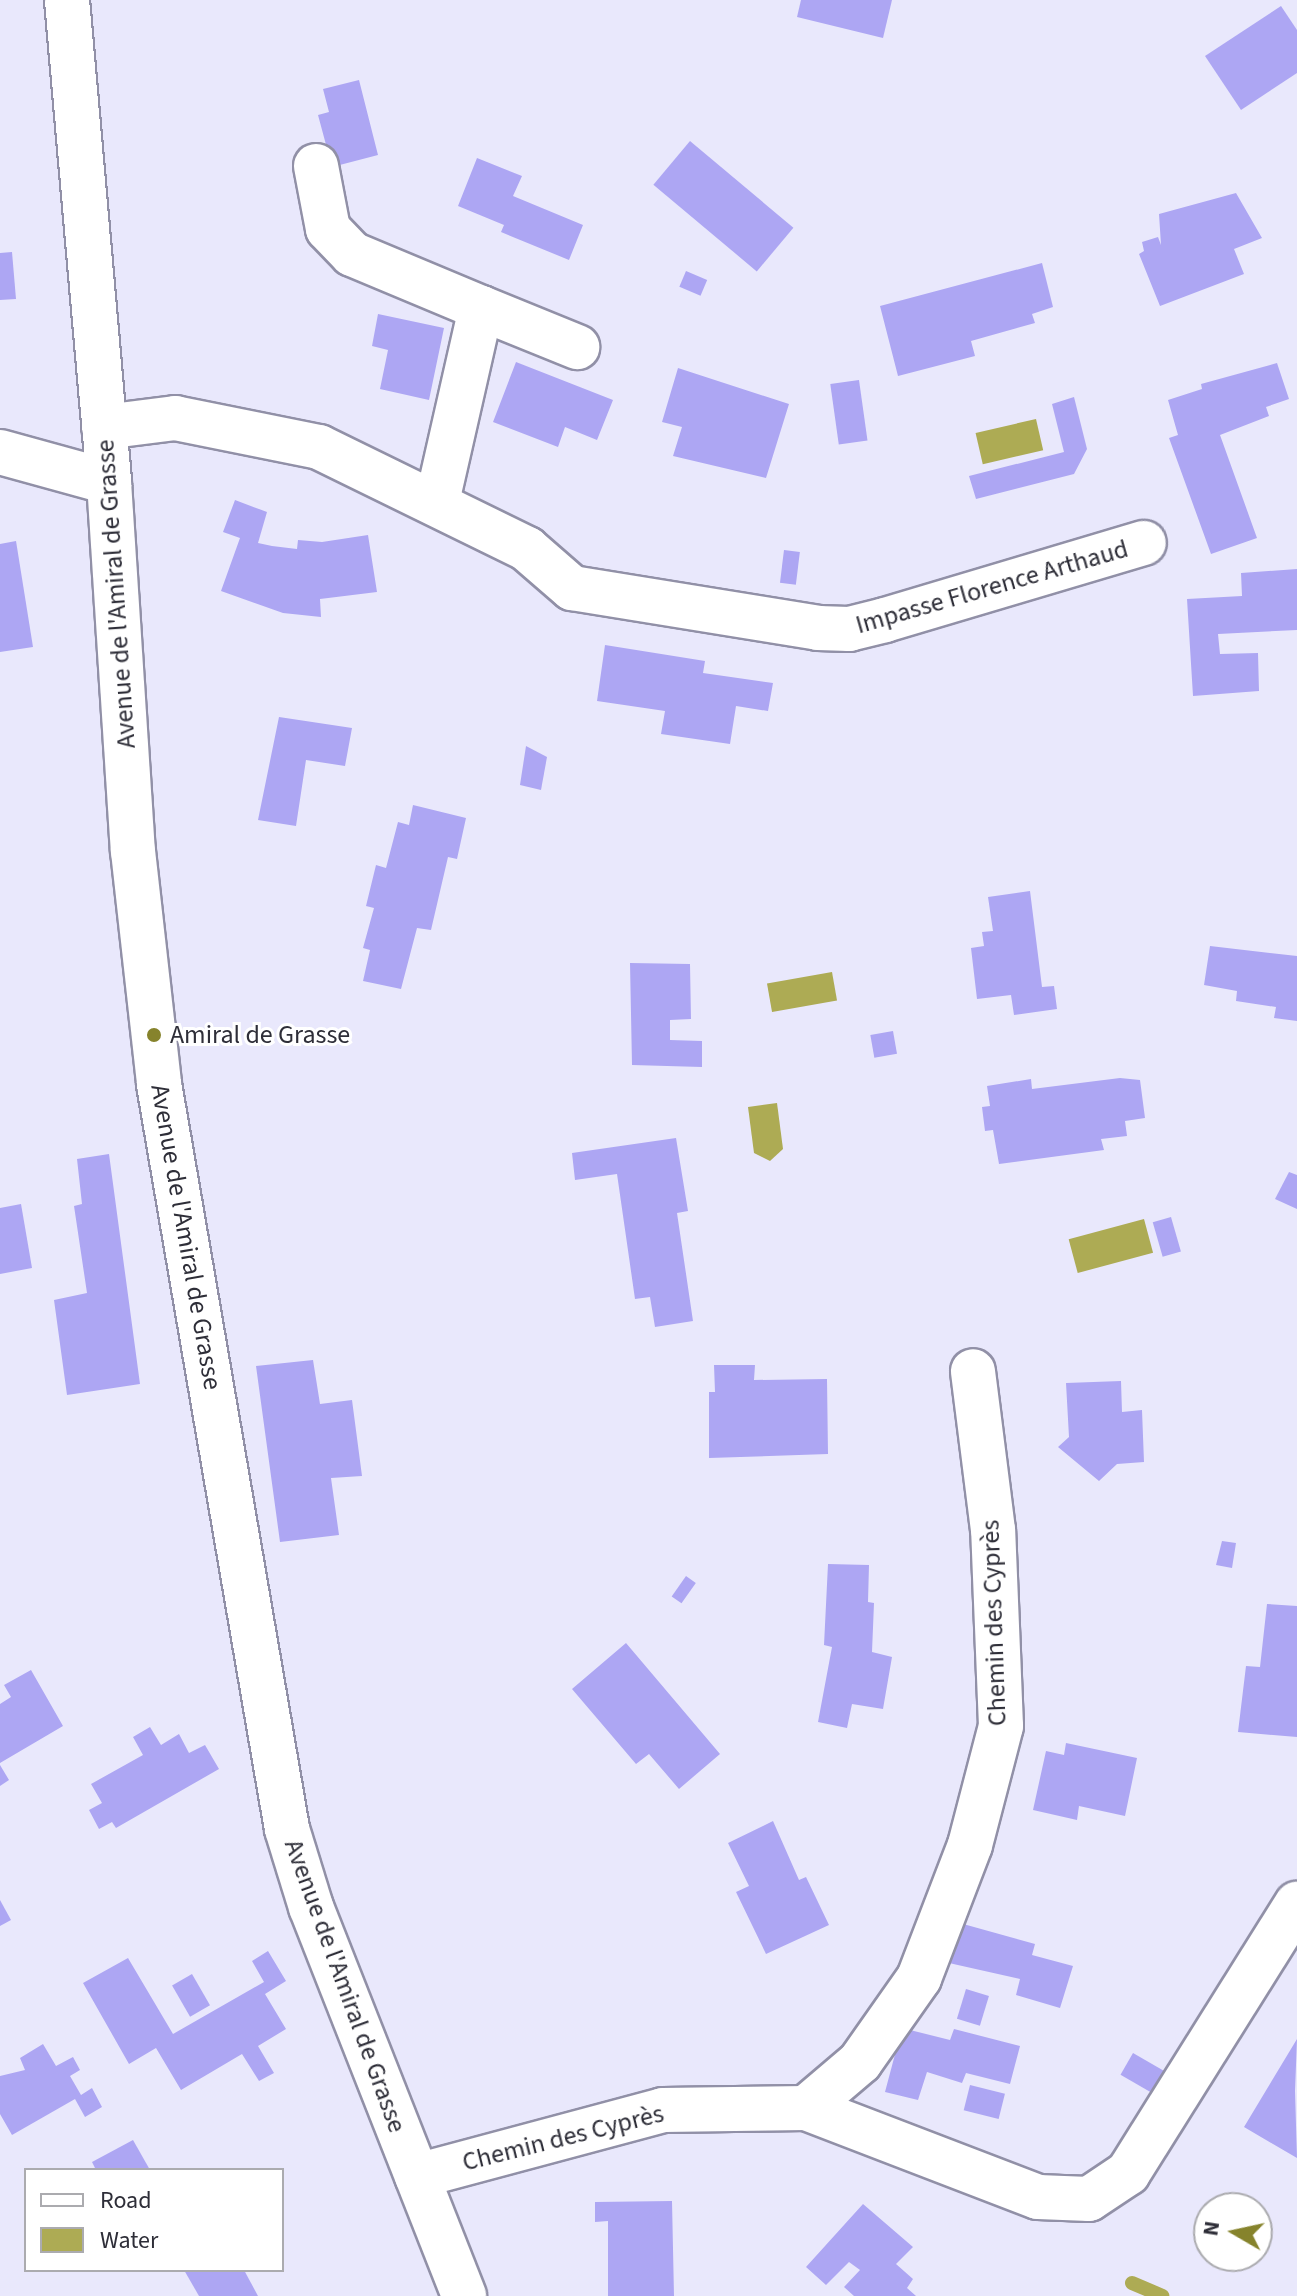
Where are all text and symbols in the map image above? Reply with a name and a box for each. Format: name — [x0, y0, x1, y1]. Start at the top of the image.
street label: Avenue de l'Amiral de Grasse — [90, 438, 142, 750]
street label: Impasse Florence Arthaud — [852, 533, 1132, 641]
place label: Amiral de Grasse — [170, 1019, 350, 1051]
marker: Amiral de Grasse — [145, 1026, 163, 1044]
street label: Avenue de l'Amiral de Grasse — [144, 1082, 228, 1392]
street label: Chemin des Cyprès — [975, 1519, 1013, 1727]
street label: Avenue de l'Amiral de Grasse — [277, 1835, 413, 2137]
street label: Chemin des Cyprès — [459, 2098, 667, 2178]
legend — [24, 2168, 284, 2272]
text: Road — [100, 2183, 152, 2218]
north arrow — [1193, 2192, 1273, 2272]
text: N — [1194, 2219, 1228, 2238]
text: Water — [100, 2223, 158, 2258]

